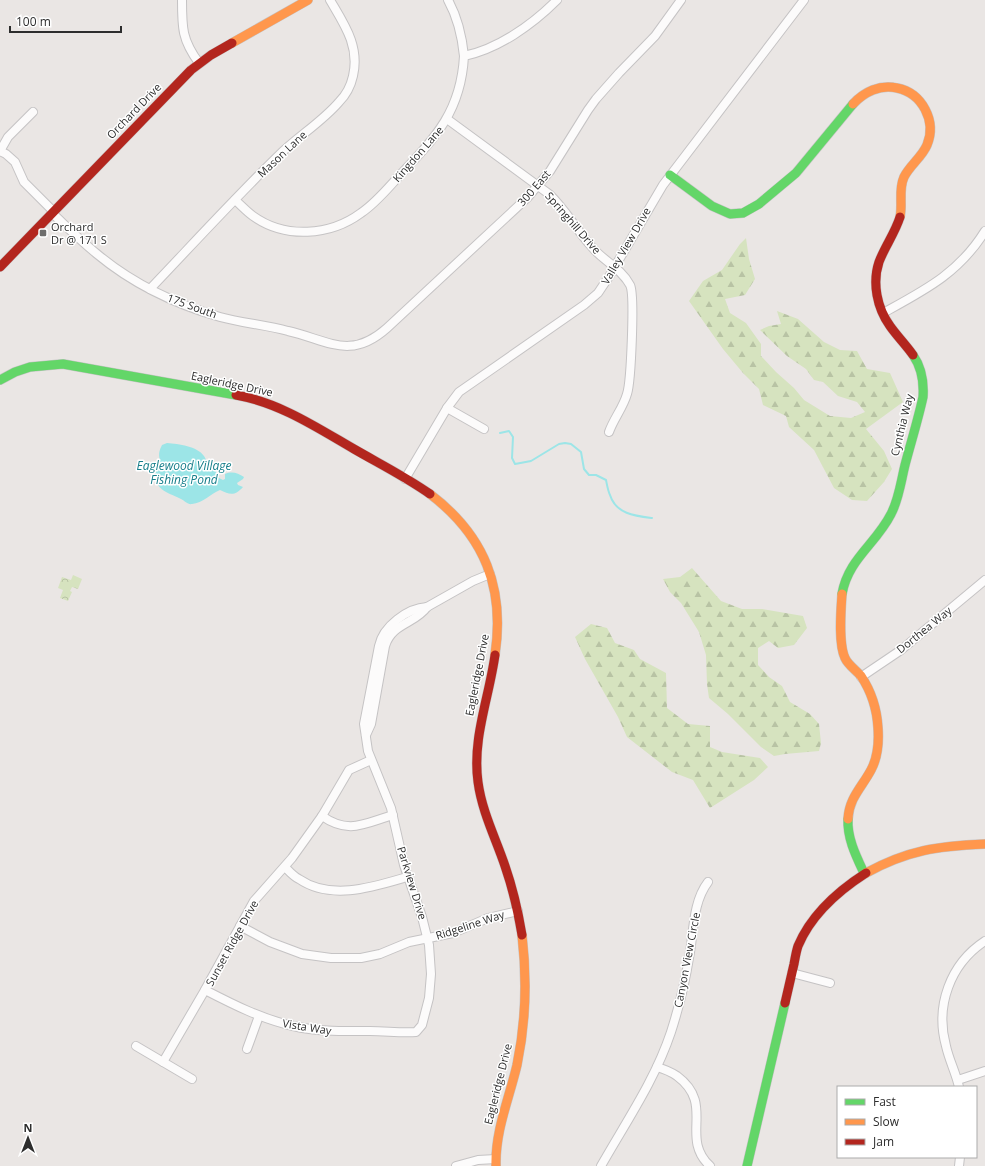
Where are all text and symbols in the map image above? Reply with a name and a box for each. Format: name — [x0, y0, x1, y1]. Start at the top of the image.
scale bar — [10, 8, 121, 34]
text: 100 m — [16, 13, 51, 30]
street label: Orchard Drive — [103, 79, 164, 142]
street label: Kingdon Lane — [389, 122, 446, 185]
street label: Mason Lane — [254, 127, 310, 180]
street label: 300 East — [514, 166, 553, 209]
street label: Springhill Drive — [542, 188, 605, 257]
street label: Valley View Drive — [597, 205, 654, 287]
place label: Orchard Dr @ 171 S — [51, 219, 107, 247]
marker: Orchard Dr @ 171 S — [38, 228, 48, 238]
street label: 175 South — [165, 290, 219, 321]
street label: Eagleridge Drive — [190, 368, 274, 399]
street label: Cynthia Way — [887, 392, 917, 457]
water label: Eaglewood Village Fishing Pond — [136, 457, 232, 488]
street label: Dorthea Way — [893, 602, 955, 656]
street label: Eagleridge Drive — [461, 633, 492, 717]
street label: Parkview Drive — [394, 844, 431, 921]
street label: Sunset Ridge Drive — [202, 897, 261, 988]
street label: Ridgeline Way — [433, 906, 507, 943]
street label: Canyon View Circle — [670, 911, 703, 1009]
street label: Vista Way — [282, 1015, 333, 1038]
street label: Eagleridge Drive — [480, 1042, 515, 1126]
legend — [837, 1086, 977, 1158]
text: Fast — [873, 1093, 896, 1110]
text: Slow — [873, 1113, 900, 1130]
north arrow — [8, 1118, 48, 1158]
text: N — [24, 1120, 32, 1135]
text: Jam — [872, 1133, 894, 1150]

